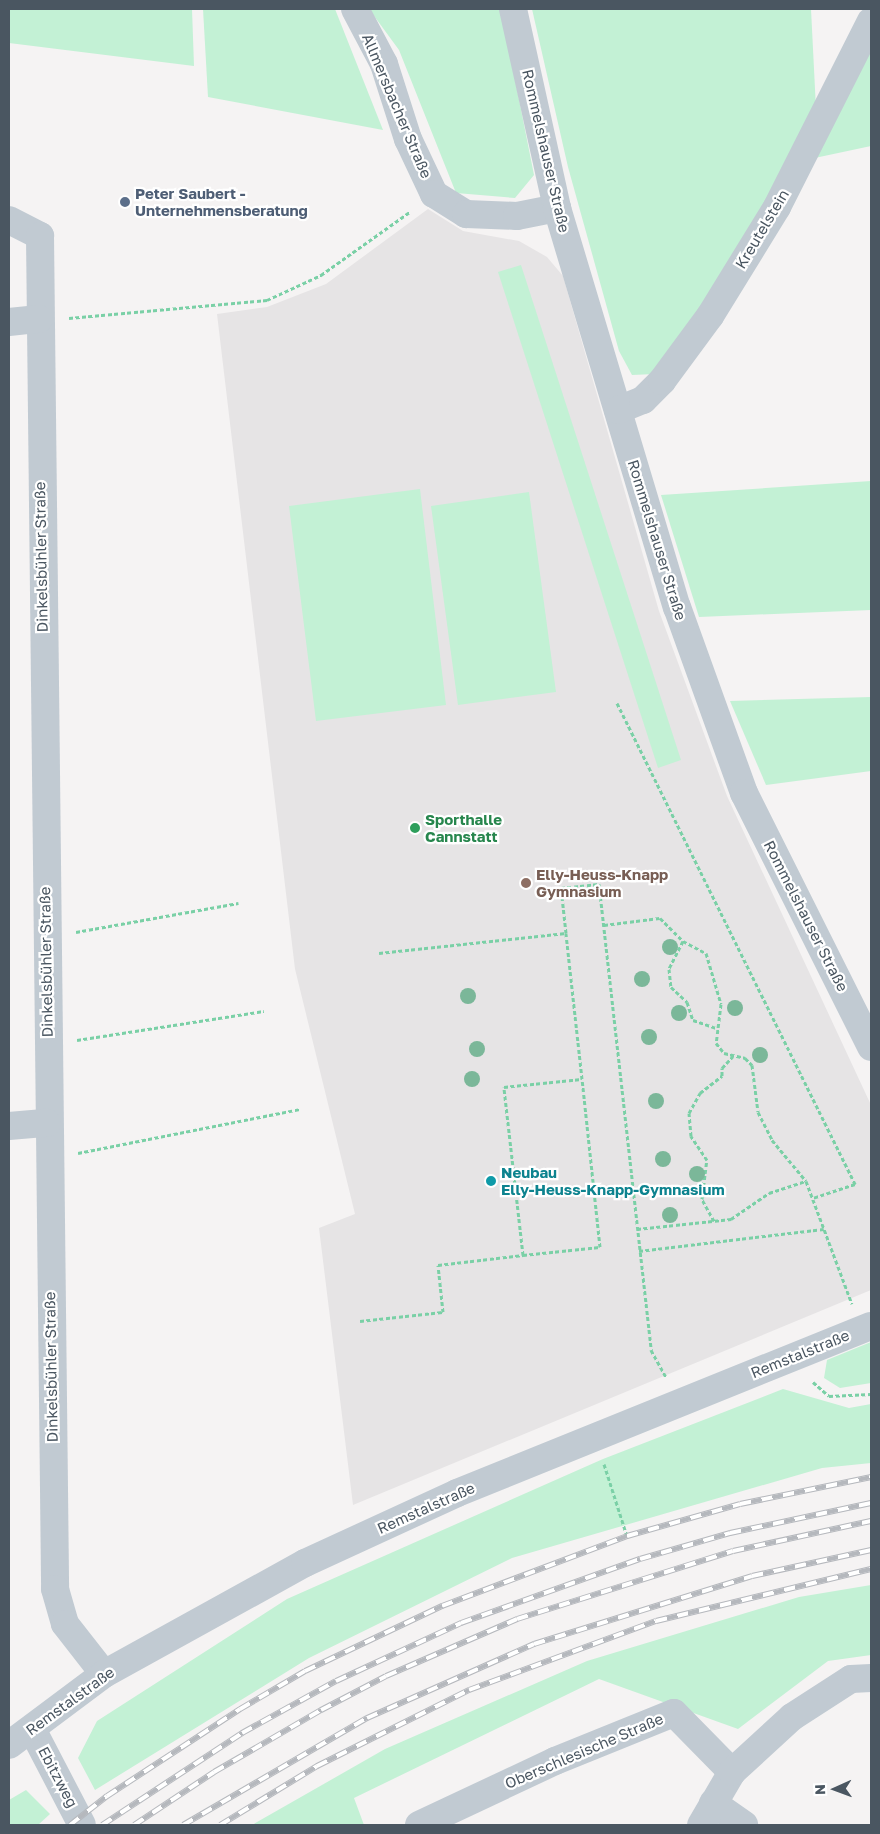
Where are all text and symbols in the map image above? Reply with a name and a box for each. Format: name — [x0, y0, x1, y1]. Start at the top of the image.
street label: Allmersbacher Straße — [358, 31, 436, 181]
street label: Rommelshauser Straße — [518, 68, 574, 234]
place label: Peter Saubert - Unternehmensberatung — [135, 184, 308, 219]
street label: Kreutelstein — [731, 186, 793, 272]
marker: Peter Saubert - Unternehmensberatung — [119, 196, 131, 208]
street label: Rommelshauser Straße — [624, 458, 690, 622]
street label: Dinkelsbühler Straße — [31, 481, 51, 633]
place label: Sporthalle Cannstatt — [425, 810, 502, 845]
marker: Sporthalle Cannstatt — [409, 822, 421, 834]
street label: Rommelshauser Straße — [760, 838, 852, 994]
place label: Elly-Heuss-Knapp Gymnasium — [536, 865, 668, 900]
marker: Elly-Heuss-Knapp Gymnasium — [520, 877, 532, 889]
street label: Dinkelsbühler Straße — [36, 886, 56, 1038]
place label: Neubau Elly-Heuss-Knapp-Gymnasium — [501, 1163, 725, 1198]
marker: Neubau Elly-Heuss-Knapp-Gymnasium — [485, 1175, 497, 1187]
street label: Dinkelsbühler Straße — [41, 1291, 61, 1443]
street label: Remstalstraße — [748, 1326, 852, 1382]
street label: Remstalstraße — [374, 1478, 478, 1538]
street label: Remstalstraße — [22, 1663, 118, 1739]
street label: Oberschlesische Straße — [502, 1709, 666, 1793]
street label: Ebitzweg — [34, 1743, 82, 1811]
north arrow — [810, 1764, 860, 1814]
text: N — [811, 1784, 828, 1795]

